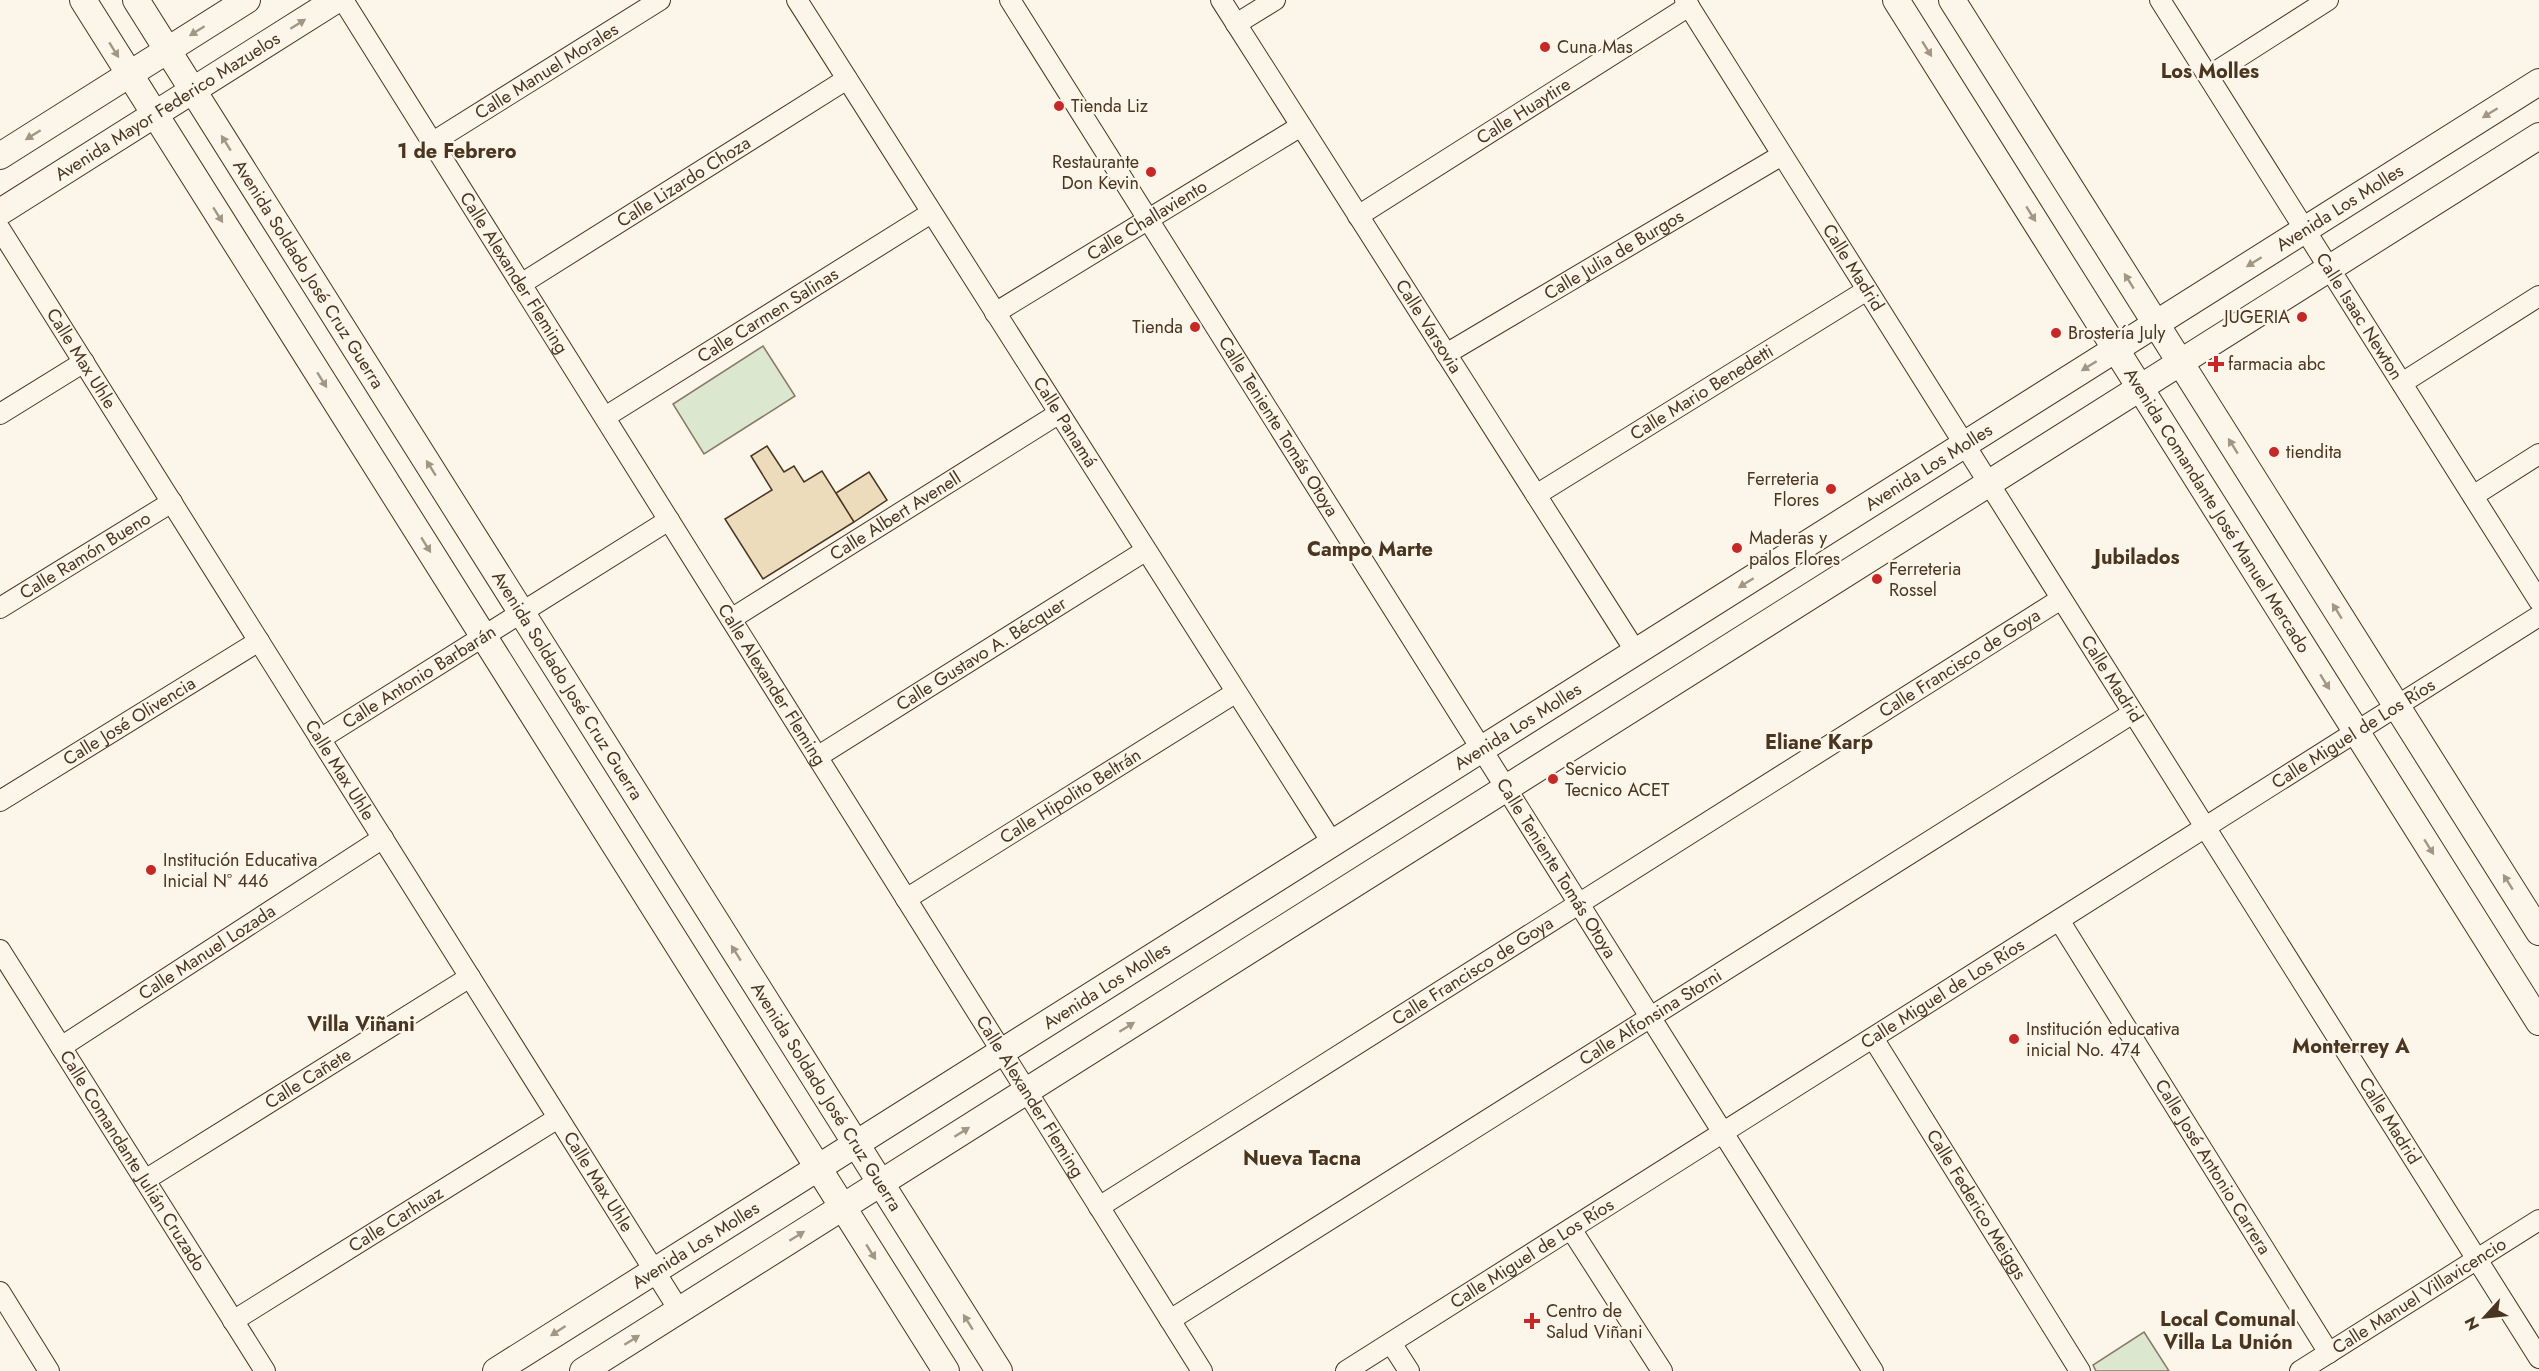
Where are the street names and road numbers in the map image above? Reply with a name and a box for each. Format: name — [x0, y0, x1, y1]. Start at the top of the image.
street label: Calle Manuel Morales — [470, 16, 623, 126]
street label: Avenida Mayor Federico Mazuelos — [50, 25, 285, 187]
street label: Calle Huaytire — [1471, 71, 1576, 151]
street label: Calle Lizardo Choza — [612, 130, 756, 234]
street label: Avenida Soldado José Cruz Guerra — [227, 155, 391, 394]
street label: Avenida Los Molles — [2271, 158, 2408, 258]
street label: Calle Challaviento — [1082, 173, 1212, 267]
street label: Calle Alexander Fleming — [453, 187, 575, 359]
street label: Calle Julia de Burgos — [1539, 203, 1689, 306]
street label: Calle Madrid — [1816, 219, 1890, 316]
street label: Calle Isaac Newton — [2310, 248, 2409, 385]
street label: Calle Carmen Salinas — [692, 261, 843, 369]
street label: Calle Varsovia — [1389, 274, 1469, 379]
street label: Calle Max Uhle — [40, 303, 123, 414]
street label: Calle Teniente Tomás Otoya — [1212, 331, 1345, 522]
street label: Calle Mario Benedetti — [1625, 338, 1778, 447]
street label: Avenida Comandante José Manuel Mercado — [2118, 363, 2317, 658]
street label: Calle Panamá — [1026, 372, 1104, 472]
street label: Avenida Los Molles — [1860, 417, 1997, 517]
street label: Calle Albert Avenell — [825, 465, 966, 567]
street label: Calle Ramón Bueno — [15, 505, 156, 606]
street label: Avenida Soldado José Cruz Guerra — [486, 566, 649, 805]
street label: Calle Gustavo A. Bécquer — [891, 590, 1072, 717]
street label: Calle Alexander Fleming — [711, 599, 833, 771]
street label: Calle Francisco de Goya — [1874, 602, 2045, 724]
street label: Calle Antonio Barbarán — [337, 619, 501, 735]
street label: Calle Madrid — [2075, 630, 2149, 728]
street label: Calle José Olivencia — [58, 670, 201, 772]
street label: Calle Miguel de Los Ríos — [2266, 672, 2440, 795]
street label: Avenida Los Molles — [1449, 676, 1586, 776]
street label: Calle Max Uhle — [298, 715, 381, 825]
street label: Calle Hipolito Beltrán — [995, 742, 1146, 850]
street label: Calle Teniente Tomás Otoya — [1490, 773, 1623, 963]
street label: Calle Manuel Lozada — [133, 898, 281, 1006]
street label: Calle Francisco de Goya — [1387, 910, 1558, 1032]
street label: Calle Miguel de Los Ríos — [1856, 932, 2029, 1055]
street label: Avenida Los Molles — [1038, 936, 1175, 1036]
street label: Calle Alfonsina Storni — [1574, 962, 1727, 1072]
street label: Avenida Soldado José Cruz Guerra — [744, 977, 908, 1216]
street label: Calle Alexander Fleming — [969, 1011, 1091, 1183]
street label: Calle Cañete — [260, 1041, 356, 1115]
street label: Calle Comandante Julián Cruzado — [53, 1045, 212, 1277]
street label: Calle Madrid — [2353, 1072, 2427, 1169]
street label: Calle José Antonio Carrera — [2148, 1074, 2278, 1260]
street label: Calle Federico Meiggs — [1920, 1124, 2033, 1285]
street label: Calle Max Uhle — [557, 1126, 640, 1237]
street label: Calle Carhuaz — [344, 1180, 449, 1259]
street label: Calle Miguel de Los Ríos — [1445, 1192, 1619, 1315]
street label: Avenida Los Molles — [627, 1195, 764, 1295]
street label: Calle Manuel Villavicencio — [2327, 1231, 2511, 1360]

